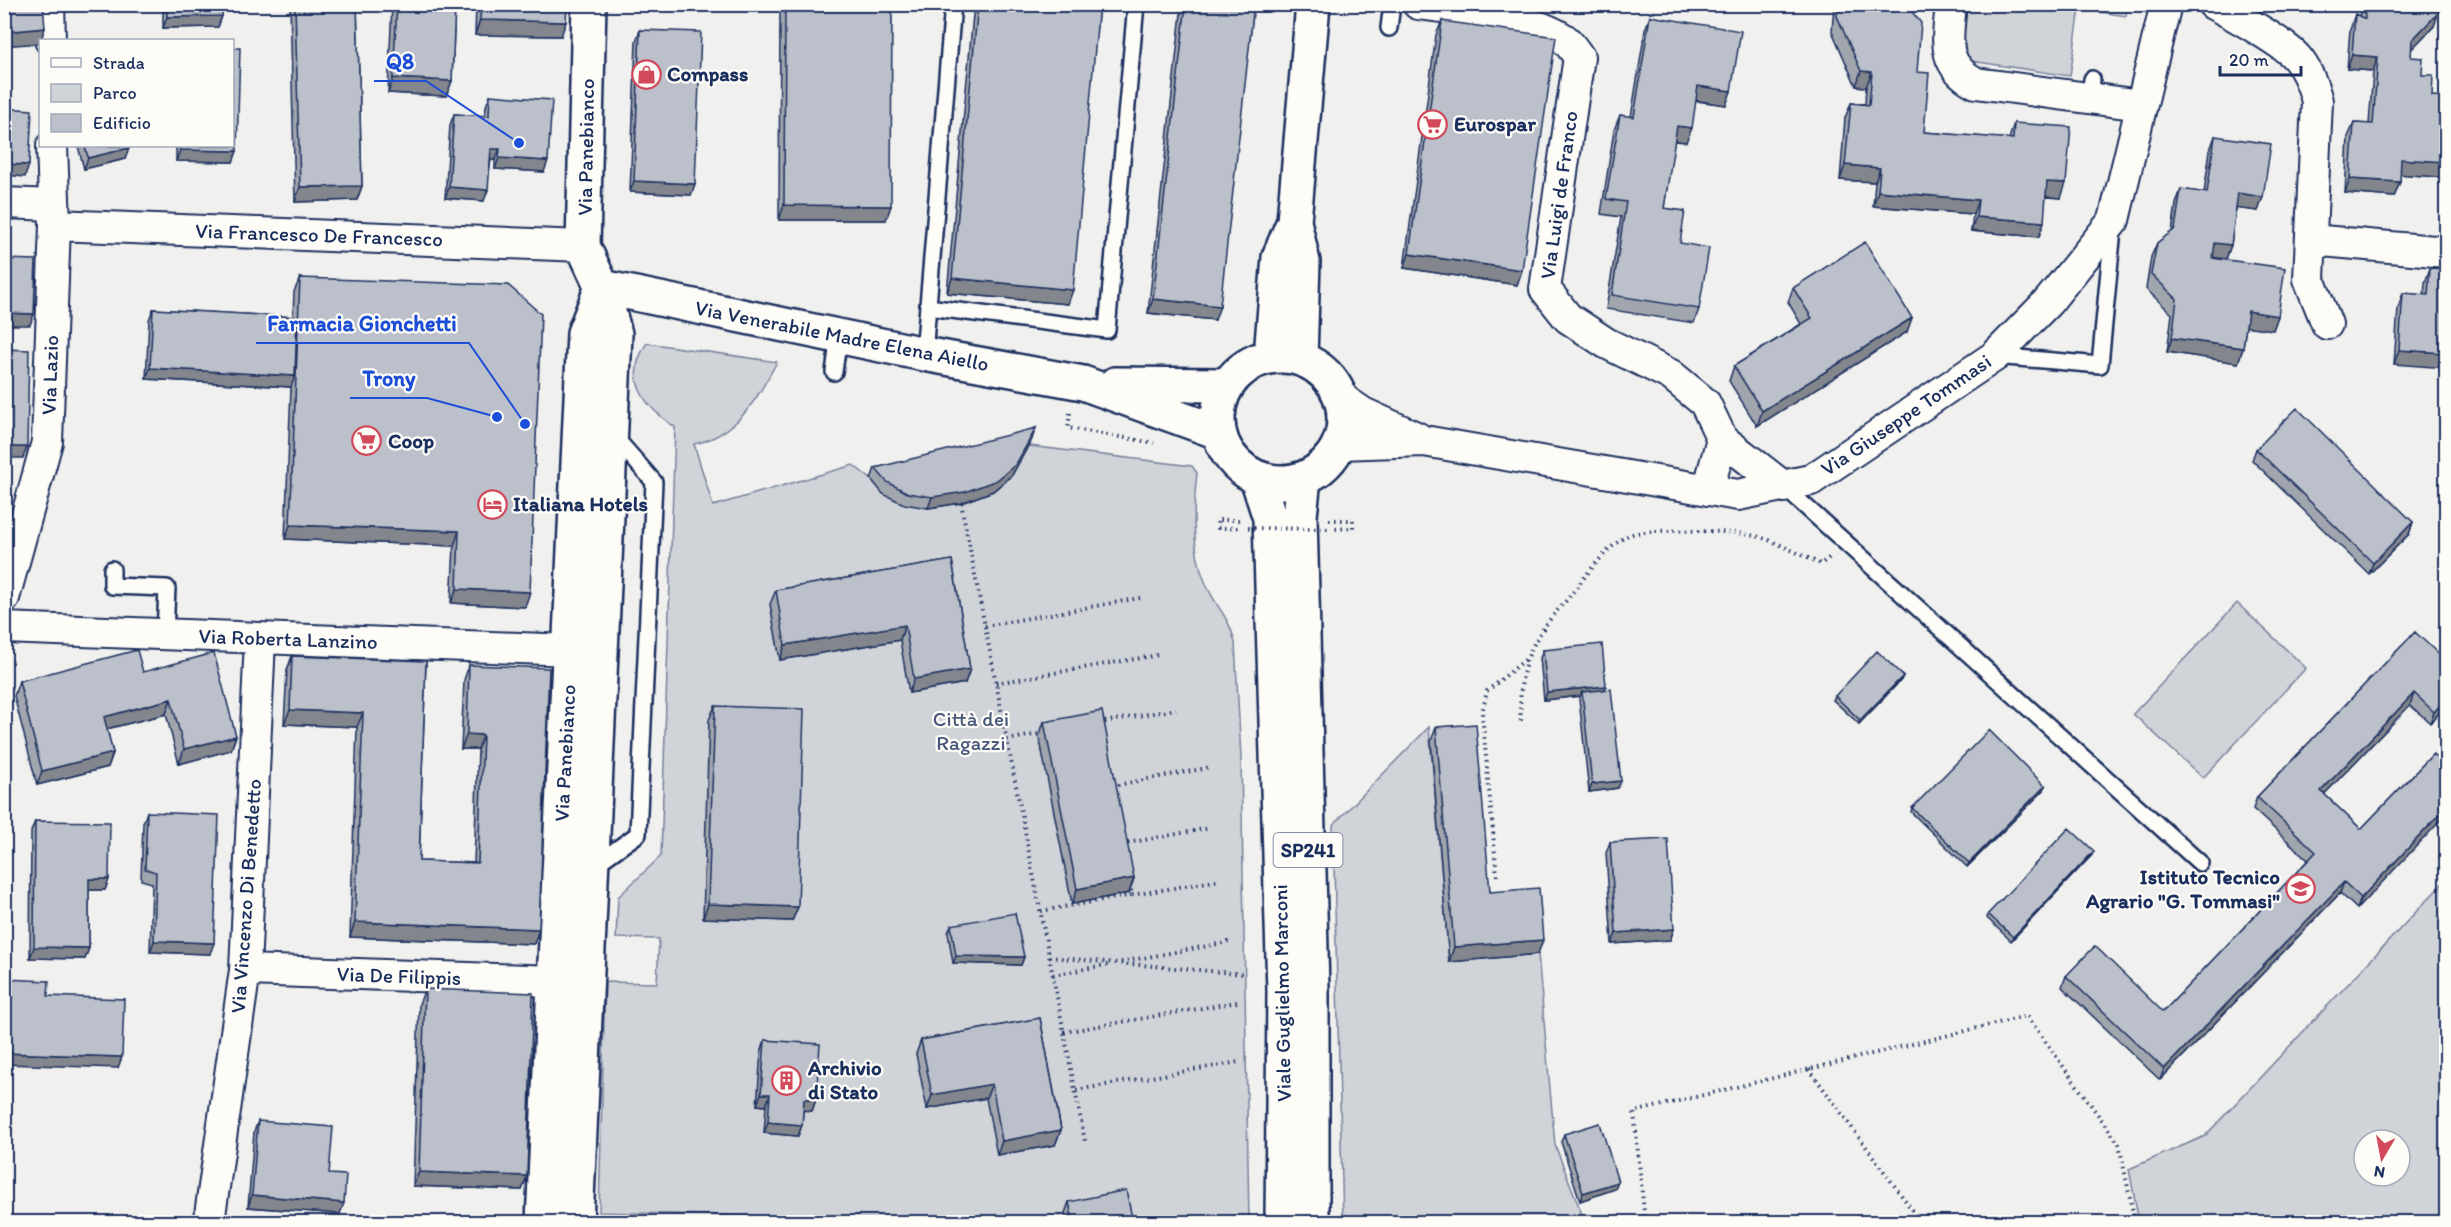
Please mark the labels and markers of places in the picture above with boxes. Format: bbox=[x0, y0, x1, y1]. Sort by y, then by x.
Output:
callout: Q8 bbox=[374, 41, 426, 81]
shop icon: Compass bbox=[630, 58, 662, 90]
place label: Compass bbox=[667, 61, 748, 87]
supermarket icon: Eurospar bbox=[1417, 108, 1449, 140]
place label: Eurospar bbox=[1454, 111, 1536, 137]
callout: Farmacia Gionchetti bbox=[256, 303, 469, 343]
callout: Trony bbox=[350, 358, 427, 398]
supermarket icon: Coop bbox=[351, 425, 383, 457]
place label: Coop bbox=[388, 428, 434, 454]
hotel icon: Italiana Hotels bbox=[476, 488, 508, 520]
place label: Italiana Hotels bbox=[513, 491, 648, 516]
place label: Istituto Tecnico Agrario "G. Tommasi" bbox=[2085, 864, 2280, 914]
school or university icon: Istituto Tecnico Agrario "G. Tommasi" bbox=[2285, 873, 2317, 905]
place label: Archivio di Stato bbox=[807, 1055, 882, 1104]
building icon: Archivio di Stato bbox=[771, 1064, 803, 1096]

